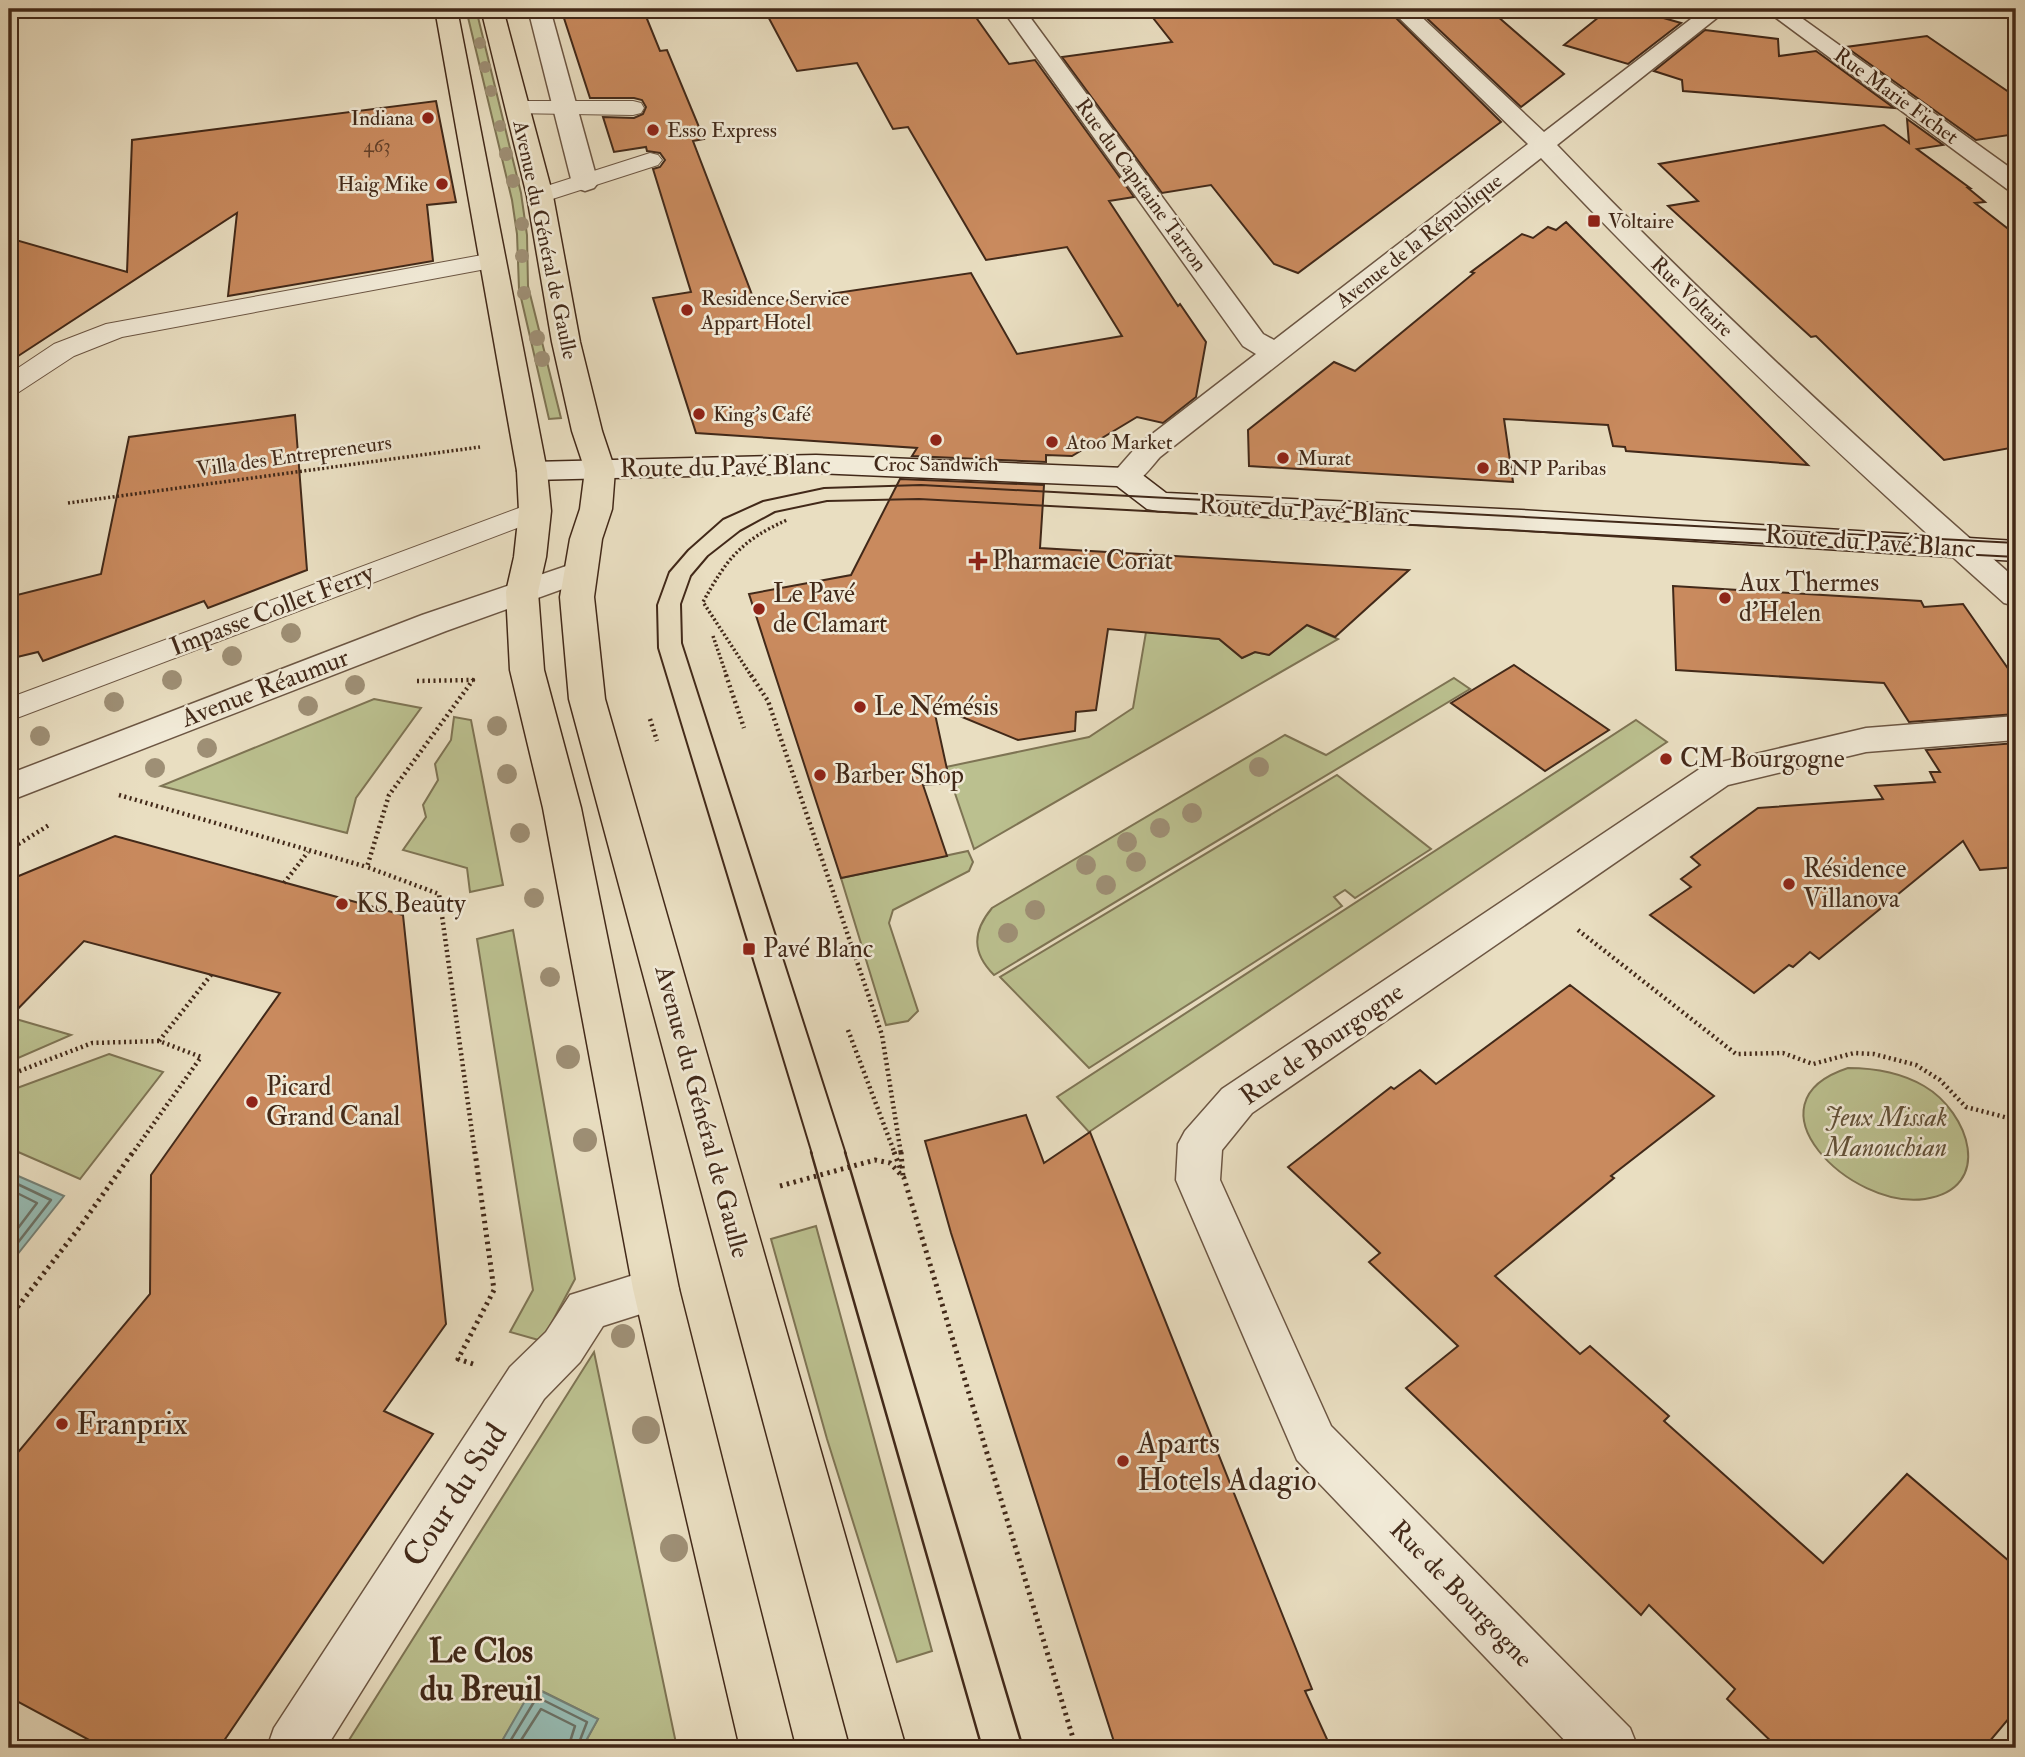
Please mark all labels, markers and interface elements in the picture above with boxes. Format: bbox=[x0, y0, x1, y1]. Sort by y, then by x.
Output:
street label: Rue Marie Fichet bbox=[1828, 42, 1964, 150]
street label: Rue du Capitaine Tarron bbox=[1069, 93, 1213, 277]
place label: Indiana bbox=[351, 105, 414, 132]
marker: Indiana bbox=[420, 110, 436, 126]
street label: Avenue du Général de Gaulle bbox=[506, 117, 584, 362]
place label: Esso Express bbox=[667, 117, 777, 144]
marker: Esso Express bbox=[645, 122, 661, 138]
house number: 463 bbox=[363, 134, 391, 158]
street label: Avenue de la République bbox=[1330, 167, 1508, 315]
place label: Haig Mike bbox=[337, 171, 428, 198]
marker: Haig Mike bbox=[434, 176, 450, 192]
place label: Voltaire bbox=[1608, 208, 1674, 235]
marker: Voltaire bbox=[1586, 213, 1602, 229]
street label: Rue Voltaire bbox=[1645, 251, 1739, 343]
place label: Residence Service Appart Hotel bbox=[700, 285, 849, 336]
marker: Residence Service Appart Hotel bbox=[679, 302, 695, 318]
place label: King's Café bbox=[713, 401, 811, 428]
marker: King's Café bbox=[691, 406, 707, 422]
street label: Villa des Entrepreneurs bbox=[195, 429, 393, 483]
place label: Atoo Market bbox=[1065, 429, 1173, 456]
marker: Croc Sandwich bbox=[928, 432, 944, 448]
marker: Atoo Market bbox=[1044, 434, 1060, 450]
place label: Murat bbox=[1297, 445, 1351, 472]
street label: Route du Pavé Blanc bbox=[619, 449, 831, 485]
marker: Murat bbox=[1275, 450, 1291, 466]
place label: Croc Sandwich bbox=[873, 451, 999, 478]
place label: BNP Paribas bbox=[1497, 455, 1606, 482]
marker: BNP Paribas bbox=[1475, 460, 1491, 476]
street label: Route du Pavé Blanc bbox=[1198, 489, 1410, 531]
street label: Route du Pavé Blanc bbox=[1764, 519, 1976, 565]
place label: Pharmacie Coriat bbox=[992, 545, 1173, 577]
marker: Pharmacie Coriat bbox=[970, 553, 986, 569]
street label: Impasse Collet Ferry bbox=[166, 556, 379, 664]
place label: Aux Thermes d'Helen bbox=[1738, 567, 1879, 629]
place label: Le Pavé de Clamart bbox=[773, 578, 888, 640]
marker: Aux Thermes d'Helen bbox=[1717, 590, 1733, 606]
marker: Le Pavé de Clamart bbox=[751, 601, 767, 617]
street label: Avenue Réaumur bbox=[176, 641, 354, 735]
place label: Le Némésis bbox=[874, 691, 999, 723]
marker: Le Némésis bbox=[852, 699, 868, 715]
place label: CM Bourgogne bbox=[1680, 743, 1845, 775]
marker: CM Bourgogne bbox=[1658, 751, 1674, 767]
place label: Barber Shop bbox=[834, 759, 964, 792]
marker: Barber Shop bbox=[812, 767, 828, 783]
place label: Résidence Villanova bbox=[1803, 853, 1906, 915]
marker: Résidence Villanova bbox=[1781, 876, 1797, 892]
place label: KS Beauty bbox=[356, 888, 466, 920]
marker: KS Beauty bbox=[334, 896, 350, 912]
place label: Pavé Blanc bbox=[763, 933, 873, 965]
marker: Pavé Blanc bbox=[741, 941, 757, 957]
street label: Avenue du Général de Gaulle bbox=[647, 961, 756, 1262]
street label: Rue de Bourgogne bbox=[1234, 976, 1410, 1112]
place label: Picard Grand Canal bbox=[266, 1071, 401, 1133]
marker: Picard Grand Canal bbox=[244, 1094, 260, 1110]
park label: Jeux Missak Manouchian bbox=[1823, 1102, 1947, 1164]
place label: Franprix bbox=[76, 1404, 187, 1444]
marker: Franprix bbox=[54, 1416, 70, 1432]
street label: Cour du Sud bbox=[394, 1416, 516, 1574]
place label: Aparts Hotels Adagio bbox=[1136, 1423, 1317, 1500]
marker: Aparts Hotels Adagio bbox=[1115, 1453, 1131, 1469]
street label: Rue de Bourgogne bbox=[1383, 1514, 1539, 1674]
district label: Le Clos du Breuil bbox=[420, 1631, 543, 1710]

